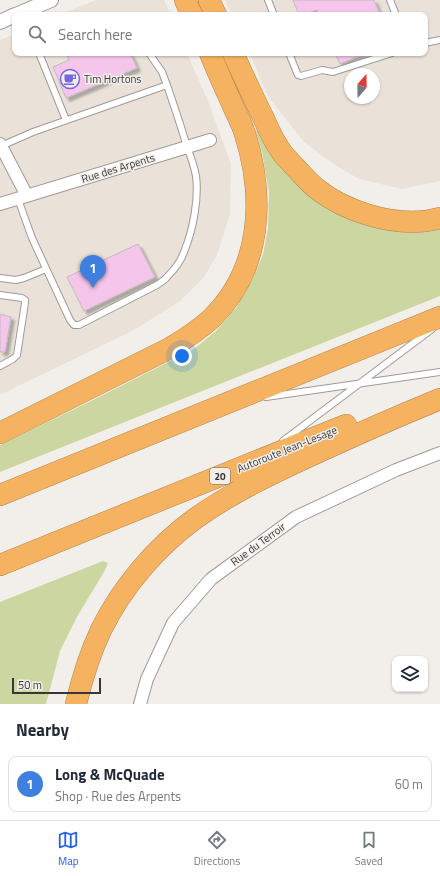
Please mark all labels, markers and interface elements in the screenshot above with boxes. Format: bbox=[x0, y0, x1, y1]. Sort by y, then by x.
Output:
search box bbox=[12, 12, 428, 56]
icon: search bbox=[26, 23, 48, 45]
text: Search here bbox=[58, 23, 132, 46]
cafe icon: Tim Hortons bbox=[59, 68, 81, 90]
north arrow bbox=[344, 68, 380, 104]
place label: Tim Hortons bbox=[84, 71, 142, 87]
street label: Rue des Arpents bbox=[79, 149, 157, 187]
pin: 1 bbox=[80, 255, 106, 288]
your location bbox=[172, 346, 192, 366]
street label: Autoroute Jean-Lesage bbox=[235, 421, 340, 476]
road number: 20 bbox=[210, 468, 230, 484]
street label: Rue du Terroir bbox=[227, 518, 289, 569]
map controls bbox=[392, 656, 428, 692]
button: layers bbox=[392, 656, 428, 692]
scale bar bbox=[12, 676, 101, 695]
text: 50 m bbox=[18, 677, 42, 693]
text: Nearby bbox=[16, 717, 69, 743]
text: Long & McQuade bbox=[55, 763, 165, 786]
text: 1 bbox=[26, 774, 34, 794]
text: 60 m bbox=[395, 774, 423, 794]
text: Shop · Rue des Arpents bbox=[55, 786, 181, 806]
tab: Map bbox=[57, 829, 79, 869]
tab: Directions bbox=[194, 829, 240, 869]
tab: Saved bbox=[355, 829, 383, 869]

